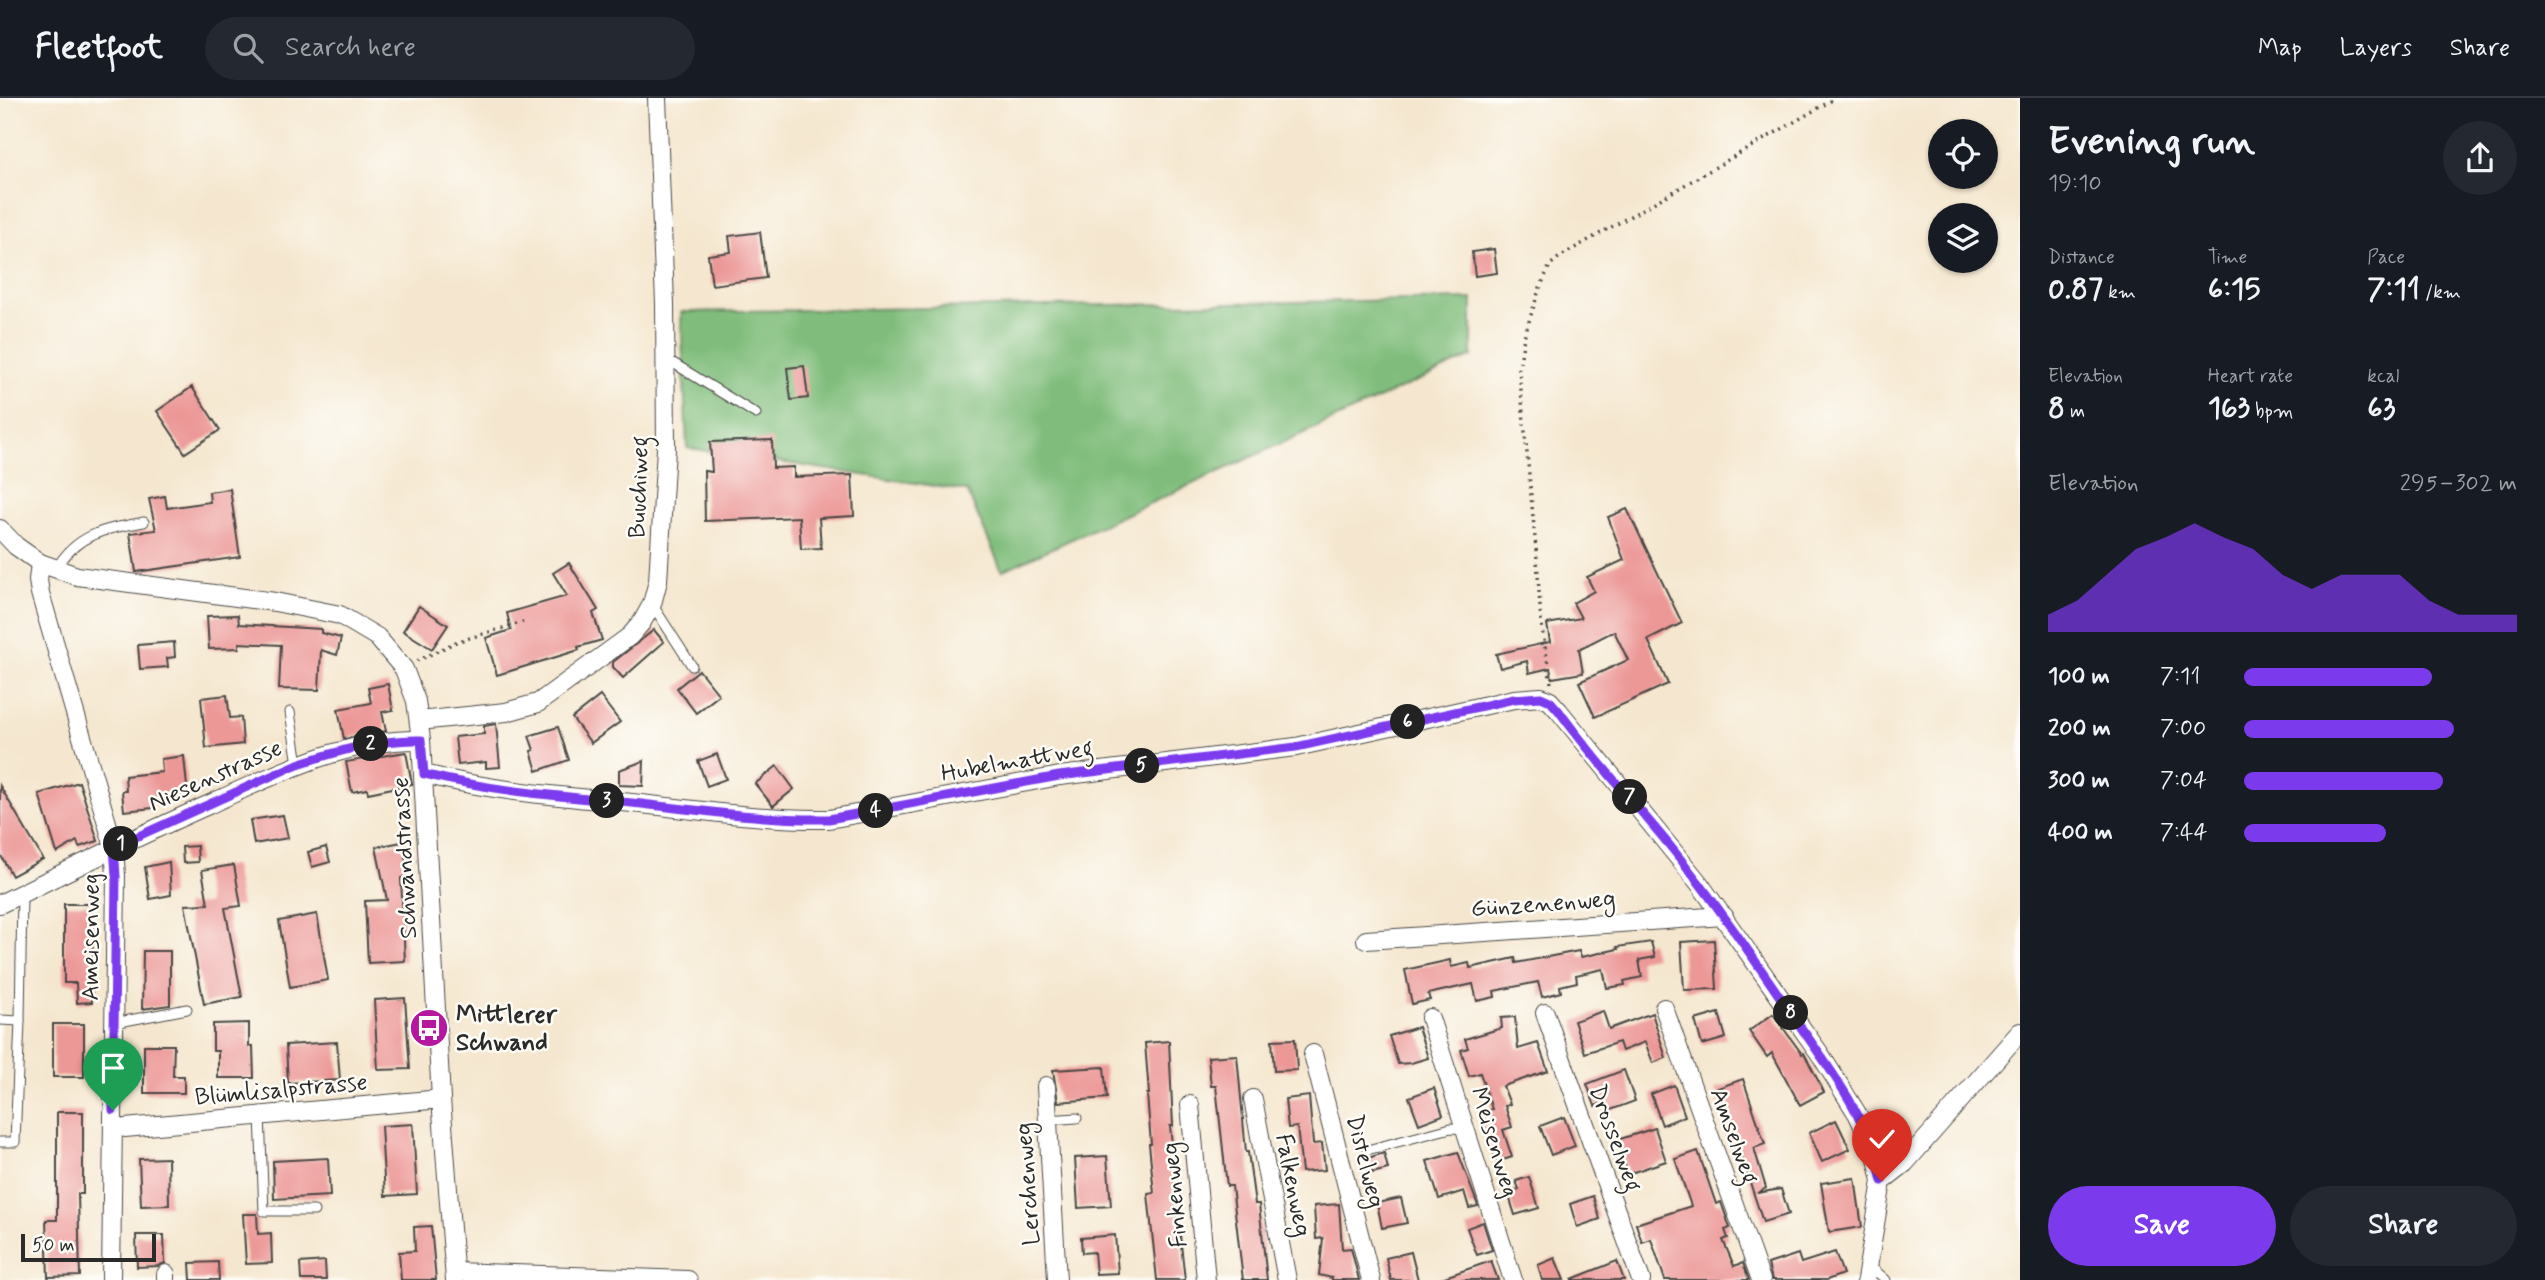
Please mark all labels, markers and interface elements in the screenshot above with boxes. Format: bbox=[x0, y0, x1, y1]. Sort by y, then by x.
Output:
search box bbox=[205, 17, 695, 80]
text: Fleetfoot bbox=[35, 26, 163, 70]
icon: search bbox=[229, 29, 267, 67]
text: Search here bbox=[285, 31, 416, 65]
text: Map bbox=[2258, 33, 2302, 64]
text: Layers bbox=[2340, 33, 2412, 64]
text: Share bbox=[2450, 33, 2510, 64]
text: Evening run bbox=[2048, 118, 2255, 167]
map controls bbox=[1928, 119, 1998, 273]
button: locate bbox=[1928, 119, 1998, 189]
button: share bbox=[2443, 121, 2517, 195]
text: 19:10 bbox=[2048, 169, 2102, 199]
button: layers bbox=[1928, 203, 1998, 273]
text: Distance bbox=[2048, 245, 2115, 270]
text: Time bbox=[2208, 245, 2247, 270]
text: Pace bbox=[2367, 245, 2405, 270]
text: 0.87 bbox=[2048, 270, 2103, 309]
text: 6:15 bbox=[2208, 270, 2260, 309]
text: 7:11 bbox=[2367, 270, 2420, 309]
text: km bbox=[2103, 280, 2136, 305]
text: /km bbox=[2420, 280, 2461, 305]
text: Elevation bbox=[2048, 364, 2123, 389]
text: Heart rate bbox=[2208, 364, 2293, 389]
text: kcal bbox=[2367, 364, 2399, 389]
text: 8 bbox=[2048, 389, 2065, 428]
text: 163 bbox=[2208, 389, 2250, 428]
text: 63 bbox=[2367, 389, 2395, 428]
text: m bbox=[2065, 399, 2085, 424]
text: bpm bbox=[2250, 399, 2293, 424]
street label: Buuchiweg bbox=[622, 435, 660, 539]
text: Elevation bbox=[2048, 469, 2139, 499]
text: 295–302 m bbox=[2400, 469, 2517, 499]
text: 100 m bbox=[2048, 662, 2110, 692]
text: 7:11 bbox=[2160, 662, 2200, 692]
pin: 6 bbox=[1390, 704, 1426, 740]
text: 6 bbox=[1403, 709, 1412, 734]
text: 200 m bbox=[2048, 714, 2111, 744]
text: 7:00 bbox=[2160, 714, 2206, 744]
pin: 2 bbox=[354, 726, 388, 762]
text: 2 bbox=[366, 731, 375, 756]
street label: Niesenstrasse bbox=[144, 733, 287, 820]
street label: Hubelmattweg bbox=[939, 733, 1096, 793]
pin: 5 bbox=[1124, 748, 1160, 784]
text: 5 bbox=[1136, 753, 1147, 778]
text: 300 m bbox=[2048, 766, 2110, 796]
text: 7:04 bbox=[2160, 766, 2207, 796]
street label: Schwandstrasse bbox=[386, 776, 425, 940]
pin: 7 bbox=[1612, 780, 1648, 814]
pin: 3 bbox=[590, 784, 624, 818]
text: 7 bbox=[1624, 784, 1635, 809]
text: 3 bbox=[602, 788, 611, 813]
pin: 4 bbox=[858, 794, 894, 828]
text: 4 bbox=[870, 798, 881, 823]
text: 400 m bbox=[2048, 818, 2113, 848]
text: 7:44 bbox=[2160, 818, 2207, 848]
pin: 1 bbox=[104, 826, 138, 862]
text: 1 bbox=[116, 831, 125, 856]
street label: Ameisenweg bbox=[76, 873, 107, 1001]
street label: Günzenenweg bbox=[1470, 884, 1617, 927]
pin: 8 bbox=[1774, 996, 1809, 1030]
place label: Mittlerer Schwand bbox=[456, 1000, 558, 1059]
text: 8 bbox=[1785, 1000, 1796, 1025]
bus stop icon: Mittlerer Schwand bbox=[408, 1007, 450, 1049]
pin bbox=[83, 1038, 143, 1110]
icon: arrive bbox=[94, 1049, 132, 1087]
street label: Blümlisalpstrasse bbox=[193, 1068, 369, 1113]
street label: Drosselweg bbox=[1578, 1080, 1648, 1198]
street label: Meisenweg bbox=[1462, 1084, 1525, 1201]
street label: Amselweg bbox=[1699, 1084, 1765, 1190]
pin bbox=[1852, 1109, 1912, 1181]
street label: Distelweg bbox=[1336, 1111, 1391, 1212]
icon: check bbox=[1863, 1120, 1901, 1158]
street label: Lerchenweg bbox=[1009, 1121, 1050, 1246]
street label: Falkenweg bbox=[1265, 1131, 1318, 1240]
street label: Finkenweg bbox=[1155, 1141, 1198, 1249]
button: Save bbox=[2048, 1186, 2276, 1266]
button: Share bbox=[2290, 1186, 2517, 1266]
scale bar bbox=[21, 1231, 156, 1263]
text: 50 m bbox=[32, 1233, 75, 1258]

